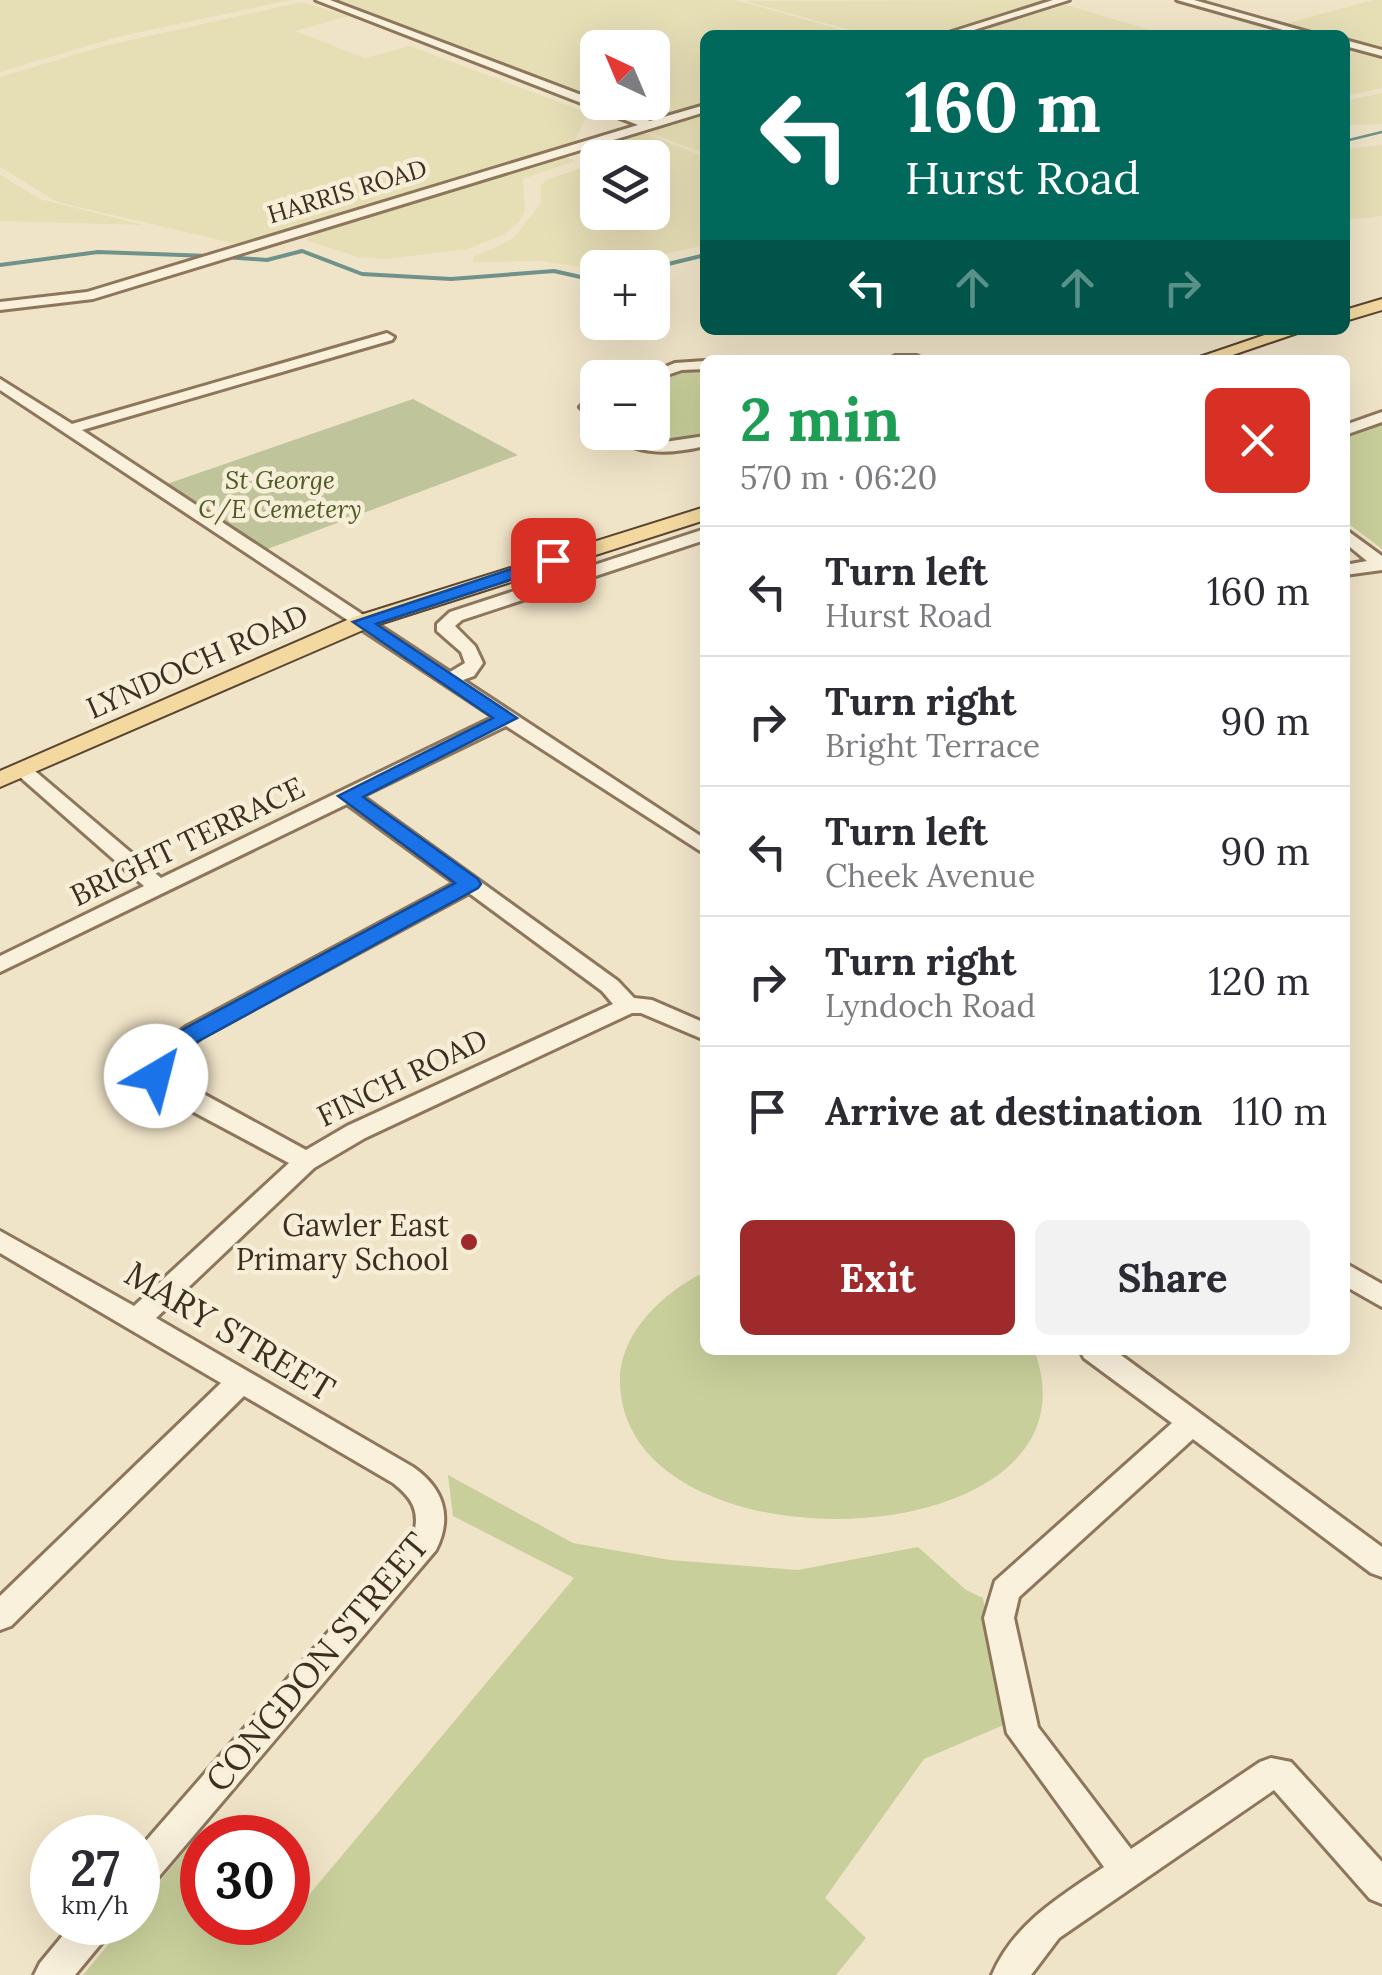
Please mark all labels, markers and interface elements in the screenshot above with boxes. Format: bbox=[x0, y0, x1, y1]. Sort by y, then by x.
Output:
north arrow bbox=[580, 30, 670, 120]
map controls bbox=[580, 30, 670, 450]
text: 160 m bbox=[905, 62, 1101, 151]
icon: left bbox=[740, 70, 870, 200]
button: layers bbox=[580, 140, 670, 230]
text: Hurst Road bbox=[905, 149, 1140, 206]
street label: HARRIS ROAD bbox=[263, 152, 431, 230]
button: + bbox=[580, 250, 670, 340]
icon: left bbox=[840, 260, 895, 315]
icon: ahead bbox=[945, 260, 1000, 315]
icon: ahead bbox=[1050, 260, 1105, 315]
icon: right bbox=[1155, 260, 1210, 315]
button: − bbox=[580, 360, 670, 450]
text: 2 min bbox=[740, 381, 901, 457]
button: close bbox=[1205, 388, 1310, 493]
text: 570 m · 06:20 bbox=[740, 457, 937, 498]
park label: St George C/E Cemetery bbox=[198, 464, 362, 525]
pin bbox=[511, 518, 596, 603]
icon: arrive bbox=[526, 533, 581, 588]
text: Turn left bbox=[825, 547, 988, 595]
icon: left bbox=[740, 564, 795, 619]
text: 160 m bbox=[1207, 567, 1310, 615]
street label: LYNDOCH ROAD bbox=[80, 595, 314, 727]
text: Hurst Road bbox=[825, 595, 992, 636]
text: Turn right bbox=[825, 677, 1016, 725]
icon: right bbox=[740, 694, 795, 749]
text: 90 m bbox=[1220, 697, 1310, 745]
text: Bright Terrace bbox=[825, 725, 1040, 766]
street label: BRIGHT TERRACE bbox=[64, 768, 310, 914]
text: Turn left bbox=[825, 807, 988, 855]
icon: left bbox=[740, 824, 795, 879]
text: 90 m bbox=[1220, 827, 1310, 875]
text: Cheek Avenue bbox=[825, 855, 1035, 896]
text: Turn right bbox=[825, 937, 1016, 985]
icon: right bbox=[740, 954, 795, 1009]
text: 120 m bbox=[1208, 957, 1310, 1005]
text: Lyndoch Road bbox=[825, 985, 1036, 1026]
street label: FINCH ROAD bbox=[311, 1019, 493, 1135]
position arrow bbox=[104, 1024, 208, 1128]
icon: arrive bbox=[740, 1084, 795, 1139]
text: Arrive at destination bbox=[825, 1087, 1202, 1135]
text: 110 m bbox=[1232, 1087, 1327, 1135]
place label: Gawler East Primary School bbox=[236, 1206, 449, 1279]
button: Exit bbox=[740, 1220, 1015, 1335]
button: Share bbox=[1035, 1220, 1310, 1335]
marker: Gawler East Primary School bbox=[458, 1231, 480, 1253]
street label: MARY STREET bbox=[117, 1251, 343, 1411]
street label: CONGDON STREET bbox=[195, 1523, 439, 1801]
speed limit sign: 30 bbox=[180, 1815, 310, 1945]
text: 27 bbox=[70, 1836, 120, 1900]
text: km/h bbox=[61, 1889, 129, 1921]

